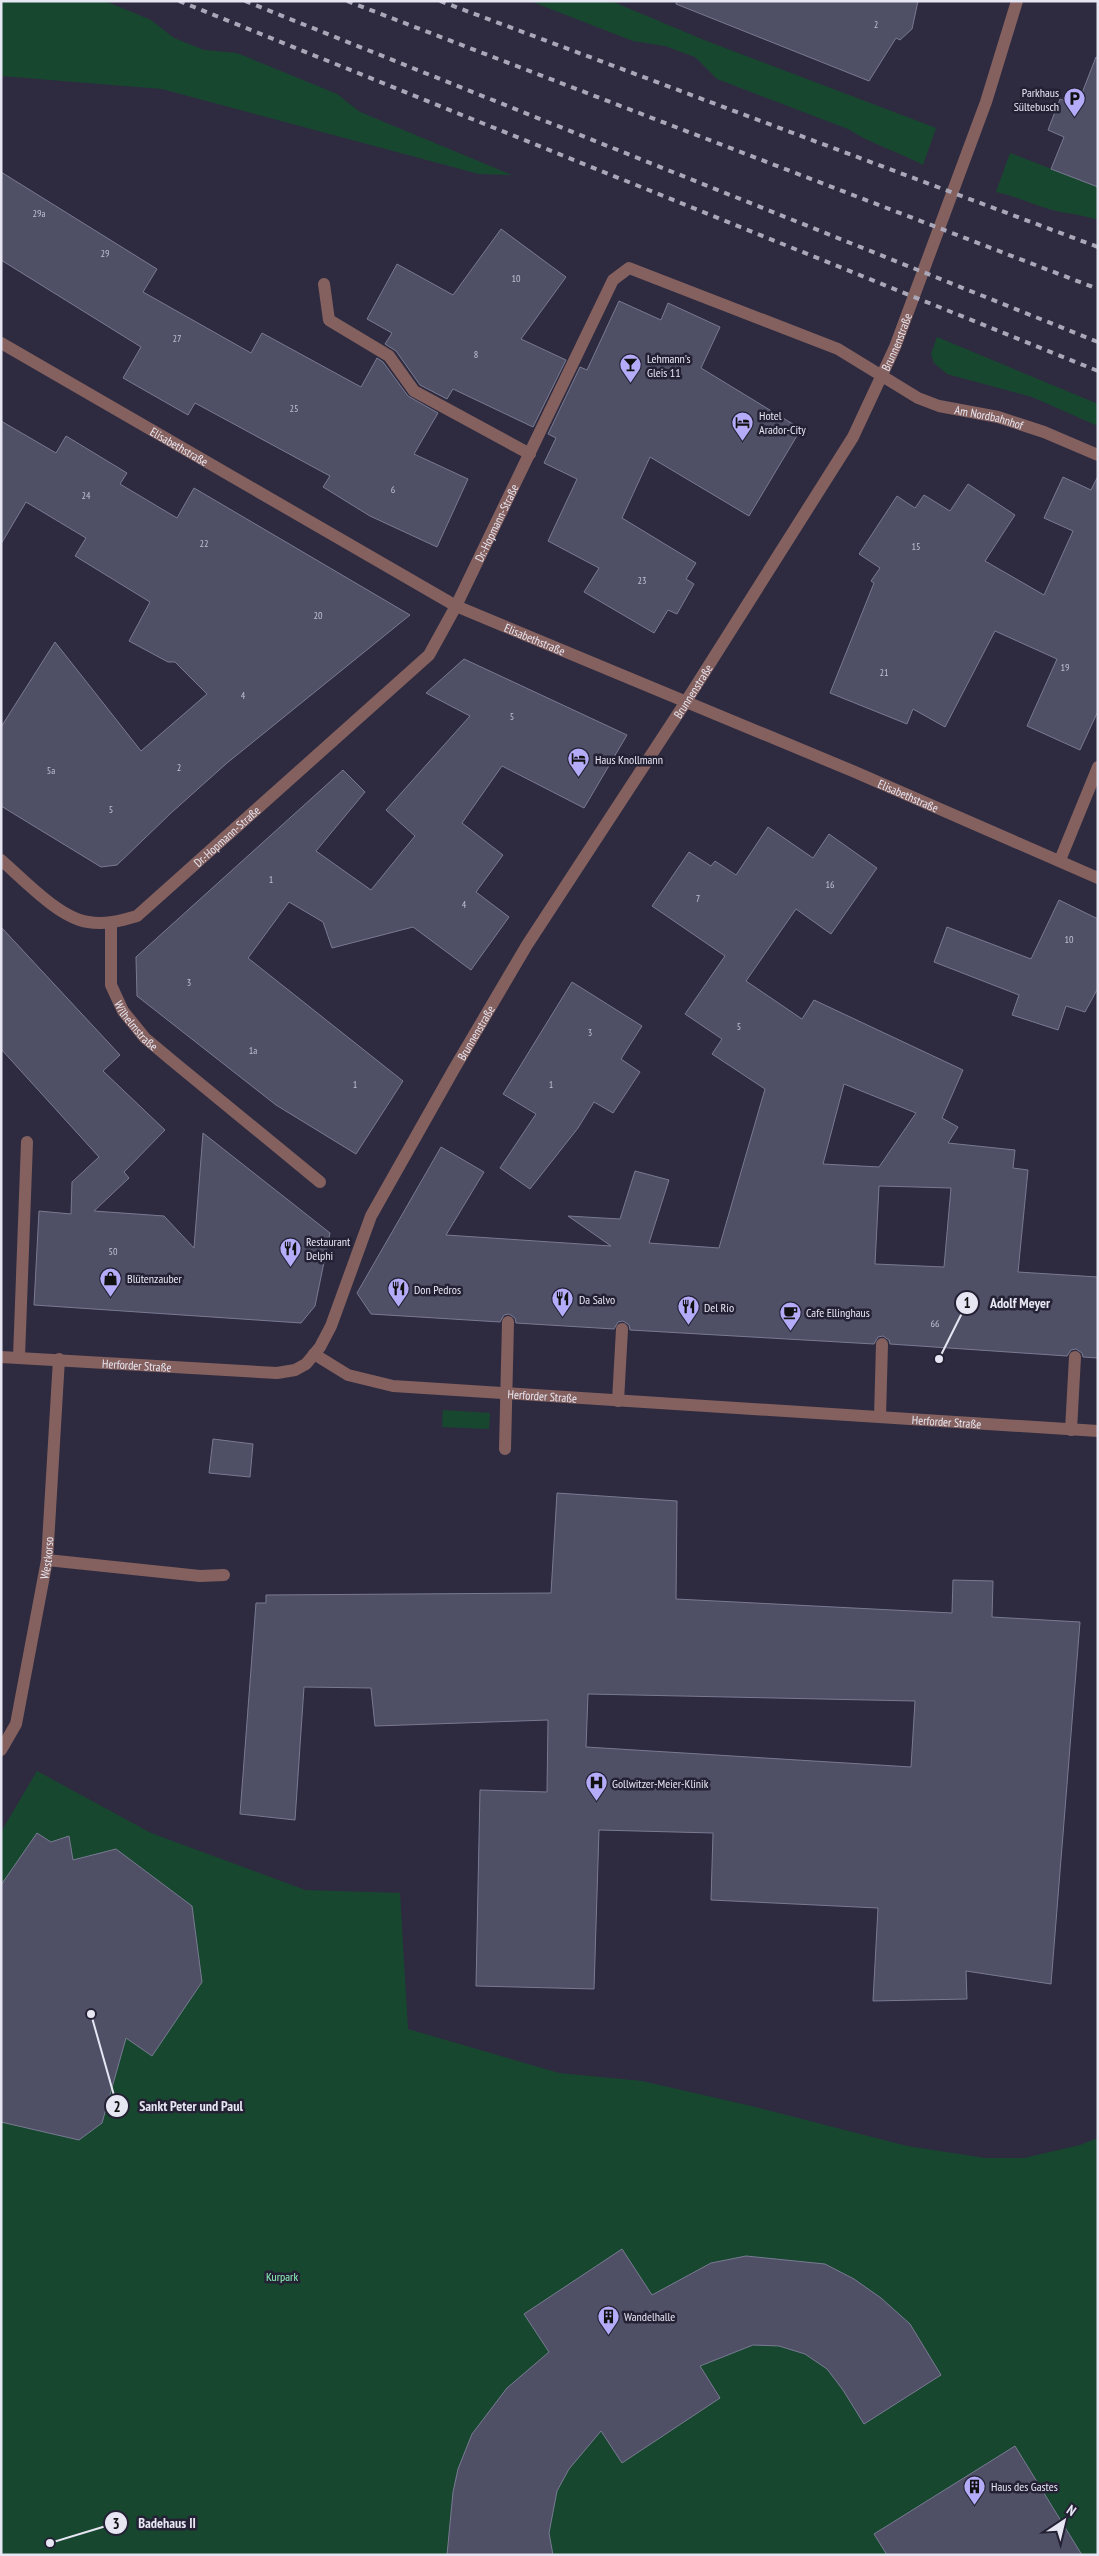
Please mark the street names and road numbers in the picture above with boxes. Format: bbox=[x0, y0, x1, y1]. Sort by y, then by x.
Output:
street label: Brunnenstraße bbox=[877, 311, 915, 373]
street label: Am Nordbahnhof bbox=[953, 402, 1026, 433]
street label: Elisabethstraße bbox=[148, 423, 211, 469]
street label: Dr.-Hopmann-Straße bbox=[471, 481, 521, 564]
street label: Elisabethstraße bbox=[502, 620, 568, 658]
street label: Brunnenstraße bbox=[670, 661, 715, 721]
street label: Elisabethstraße bbox=[876, 776, 941, 815]
street label: Dr.-Hopmann-Straße bbox=[190, 802, 263, 870]
street label: Wilhelmstraße bbox=[112, 998, 161, 1053]
street label: Brunnenstraße bbox=[453, 1002, 497, 1063]
street label: Herforder Straße bbox=[102, 1355, 172, 1374]
street label: Herforder Straße bbox=[507, 1386, 578, 1405]
street label: Herforder Straße bbox=[911, 1412, 982, 1431]
street label: Westkorso bbox=[36, 1536, 56, 1580]

